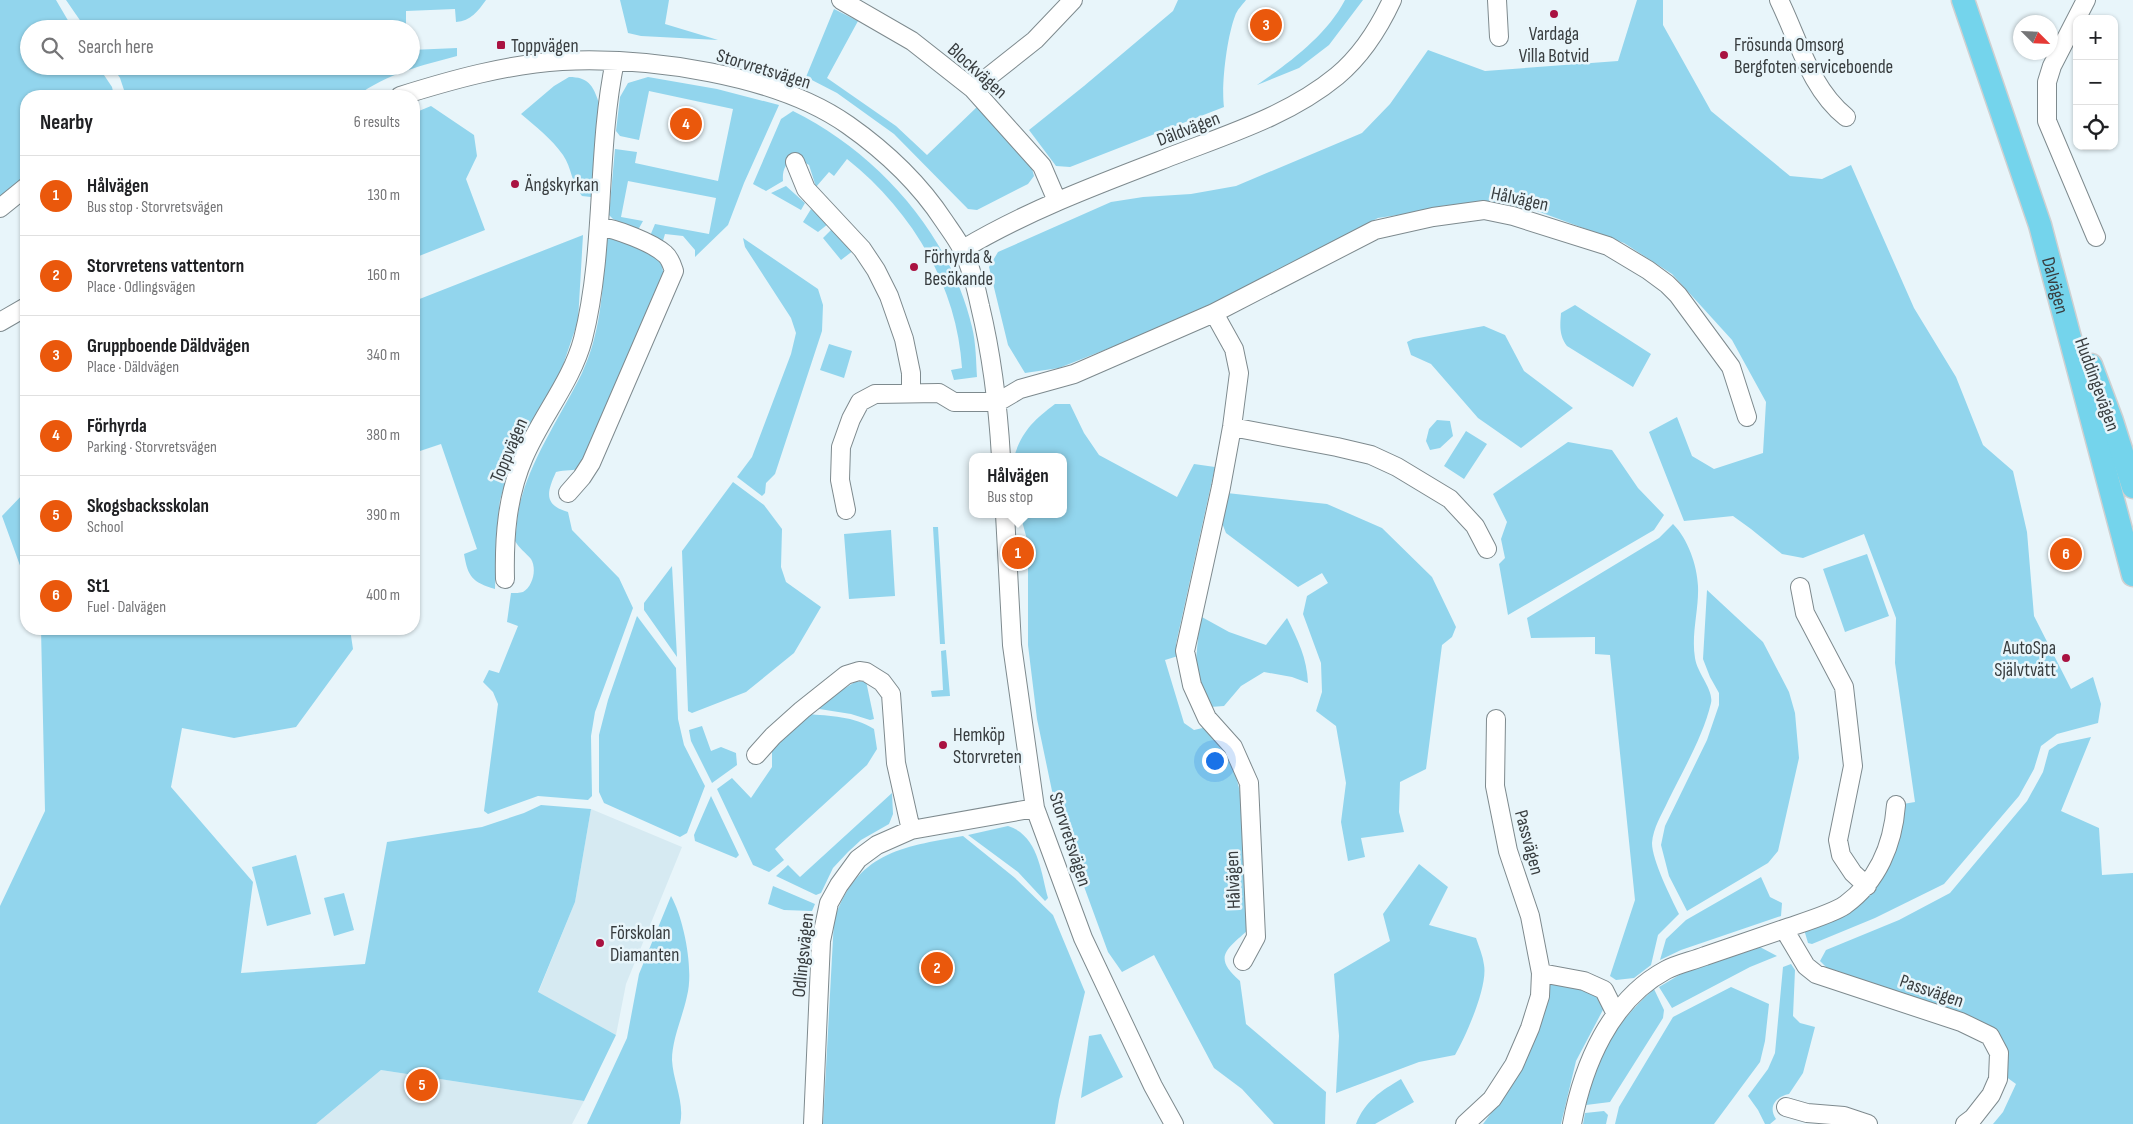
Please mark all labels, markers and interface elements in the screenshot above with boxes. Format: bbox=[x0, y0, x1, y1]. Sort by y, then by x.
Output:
pin: 3 bbox=[1250, 6, 1282, 44]
marker: Vardaga Villa Botvid bbox=[1548, 8, 1560, 20]
north arrow bbox=[2013, 15, 2058, 60]
map controls bbox=[2073, 15, 2118, 150]
button: + bbox=[2073, 15, 2118, 60]
search box bbox=[20, 20, 420, 75]
place label: Vardaga Villa Botvid bbox=[1519, 23, 1589, 68]
icon: search bbox=[38, 34, 66, 62]
place label: Frösunda Omsorg Bergfoten serviceboende bbox=[1734, 34, 1893, 79]
place label: Toppvägen bbox=[511, 35, 579, 58]
text: Search here bbox=[78, 36, 154, 59]
street label: Blockvägen bbox=[942, 38, 1012, 104]
marker: Toppvägen bbox=[495, 39, 507, 51]
street label: Storvretsvägen bbox=[714, 44, 814, 95]
marker: Frösunda Omsorg Bergfoten serviceboende bbox=[1718, 49, 1730, 61]
button: − bbox=[2073, 60, 2118, 105]
pin: 4 bbox=[670, 105, 702, 143]
button: locate bbox=[2073, 105, 2118, 150]
street label: Däldvägen bbox=[1154, 107, 1223, 152]
text: Nearby bbox=[40, 110, 93, 135]
text: 6 results bbox=[354, 113, 400, 132]
place label: Ängskyrkan bbox=[524, 174, 599, 197]
text: Hålvägen bbox=[87, 175, 149, 198]
marker: Ängskyrkan bbox=[509, 178, 521, 190]
street label: Hålvägen bbox=[1489, 182, 1551, 217]
text: 1 bbox=[53, 186, 59, 205]
text: 130 m bbox=[368, 186, 400, 205]
text: Bus stop · Storvretsvägen bbox=[87, 198, 223, 217]
place label: Förhyrda & Besökande bbox=[924, 246, 993, 291]
text: Storvretens vattentorn bbox=[87, 255, 244, 278]
street label: Dalvägen bbox=[2036, 255, 2073, 316]
marker: Förhyrda & Besökande bbox=[908, 261, 920, 273]
text: 2 bbox=[52, 266, 60, 285]
text: 160 m bbox=[367, 266, 400, 285]
text: Place · Odlingsvägen bbox=[87, 278, 195, 297]
text: Gruppboende Däldvägen bbox=[87, 335, 250, 358]
street label: Huddingevägen bbox=[2069, 335, 2124, 434]
text: 3 bbox=[52, 346, 60, 365]
text: 340 m bbox=[367, 346, 400, 365]
text: Place · Däldvägen bbox=[87, 358, 179, 377]
text: Förhyrda bbox=[87, 415, 147, 438]
street label: Toppvägen bbox=[486, 415, 533, 486]
text: 4 bbox=[52, 426, 60, 445]
text: 380 m bbox=[366, 426, 400, 445]
text: Parking · Storvretsvägen bbox=[87, 438, 217, 457]
popup bbox=[969, 453, 1067, 518]
text: Hålvägen bbox=[987, 465, 1049, 488]
text: Bus stop bbox=[987, 488, 1033, 507]
text: Skogsbacksskolan bbox=[87, 495, 209, 518]
text: 5 bbox=[52, 506, 60, 525]
text: 390 m bbox=[366, 506, 400, 525]
text: School bbox=[87, 518, 123, 537]
pin: 1 bbox=[1002, 534, 1034, 572]
pin: 6 bbox=[2050, 535, 2082, 573]
text: St1 bbox=[87, 575, 110, 598]
text: 6 bbox=[52, 586, 60, 605]
text: 400 m bbox=[366, 586, 400, 605]
text: Fuel · Dalvägen bbox=[87, 598, 166, 617]
place label: AutoSpa Självtvätt bbox=[1994, 637, 2056, 682]
marker: AutoSpa Självtvätt bbox=[2060, 652, 2072, 664]
place label: Hemköp Storvreten bbox=[953, 724, 1022, 769]
marker: Hemköp Storvreten bbox=[937, 739, 949, 751]
your location bbox=[1202, 748, 1228, 774]
street label: Storvretsvägen bbox=[1044, 790, 1096, 889]
street label: Passvägen bbox=[1509, 807, 1548, 877]
street label: Hålvägen bbox=[1221, 850, 1246, 909]
street label: Odlingsvägen bbox=[788, 912, 819, 999]
place label: Förskolan Diamanten bbox=[610, 922, 679, 967]
marker: Förskolan Diamanten bbox=[594, 937, 606, 949]
pin: 2 bbox=[921, 949, 953, 987]
street label: Passvägen bbox=[1897, 970, 1967, 1013]
pin: 5 bbox=[406, 1066, 438, 1104]

